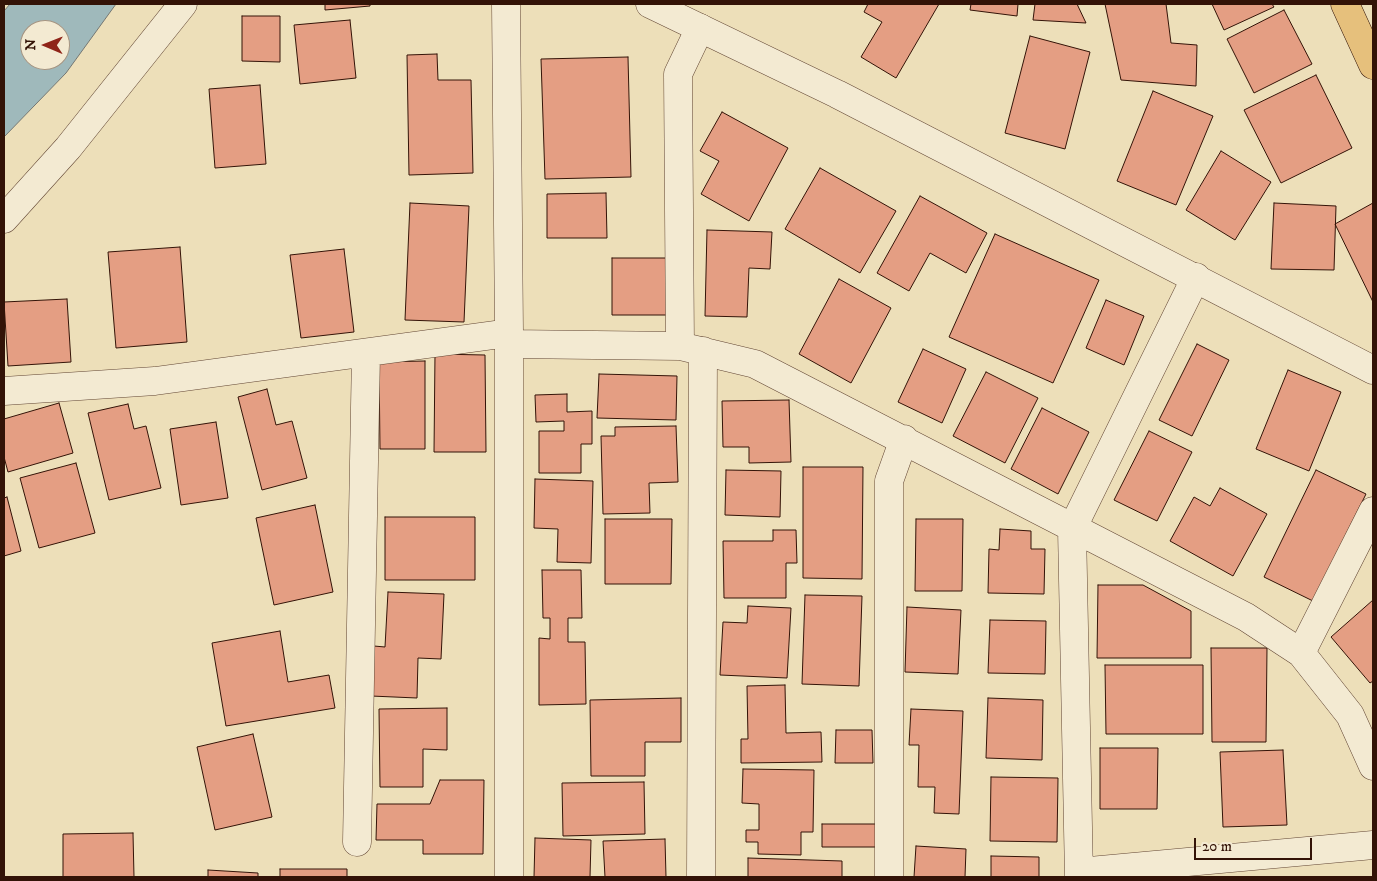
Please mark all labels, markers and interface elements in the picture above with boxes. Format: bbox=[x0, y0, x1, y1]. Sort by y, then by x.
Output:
north arrow bbox=[20, 20, 70, 70]
text: N bbox=[22, 39, 40, 51]
scale bar bbox=[1197, 828, 1314, 860]
text: 20 m bbox=[1202, 837, 1232, 856]

